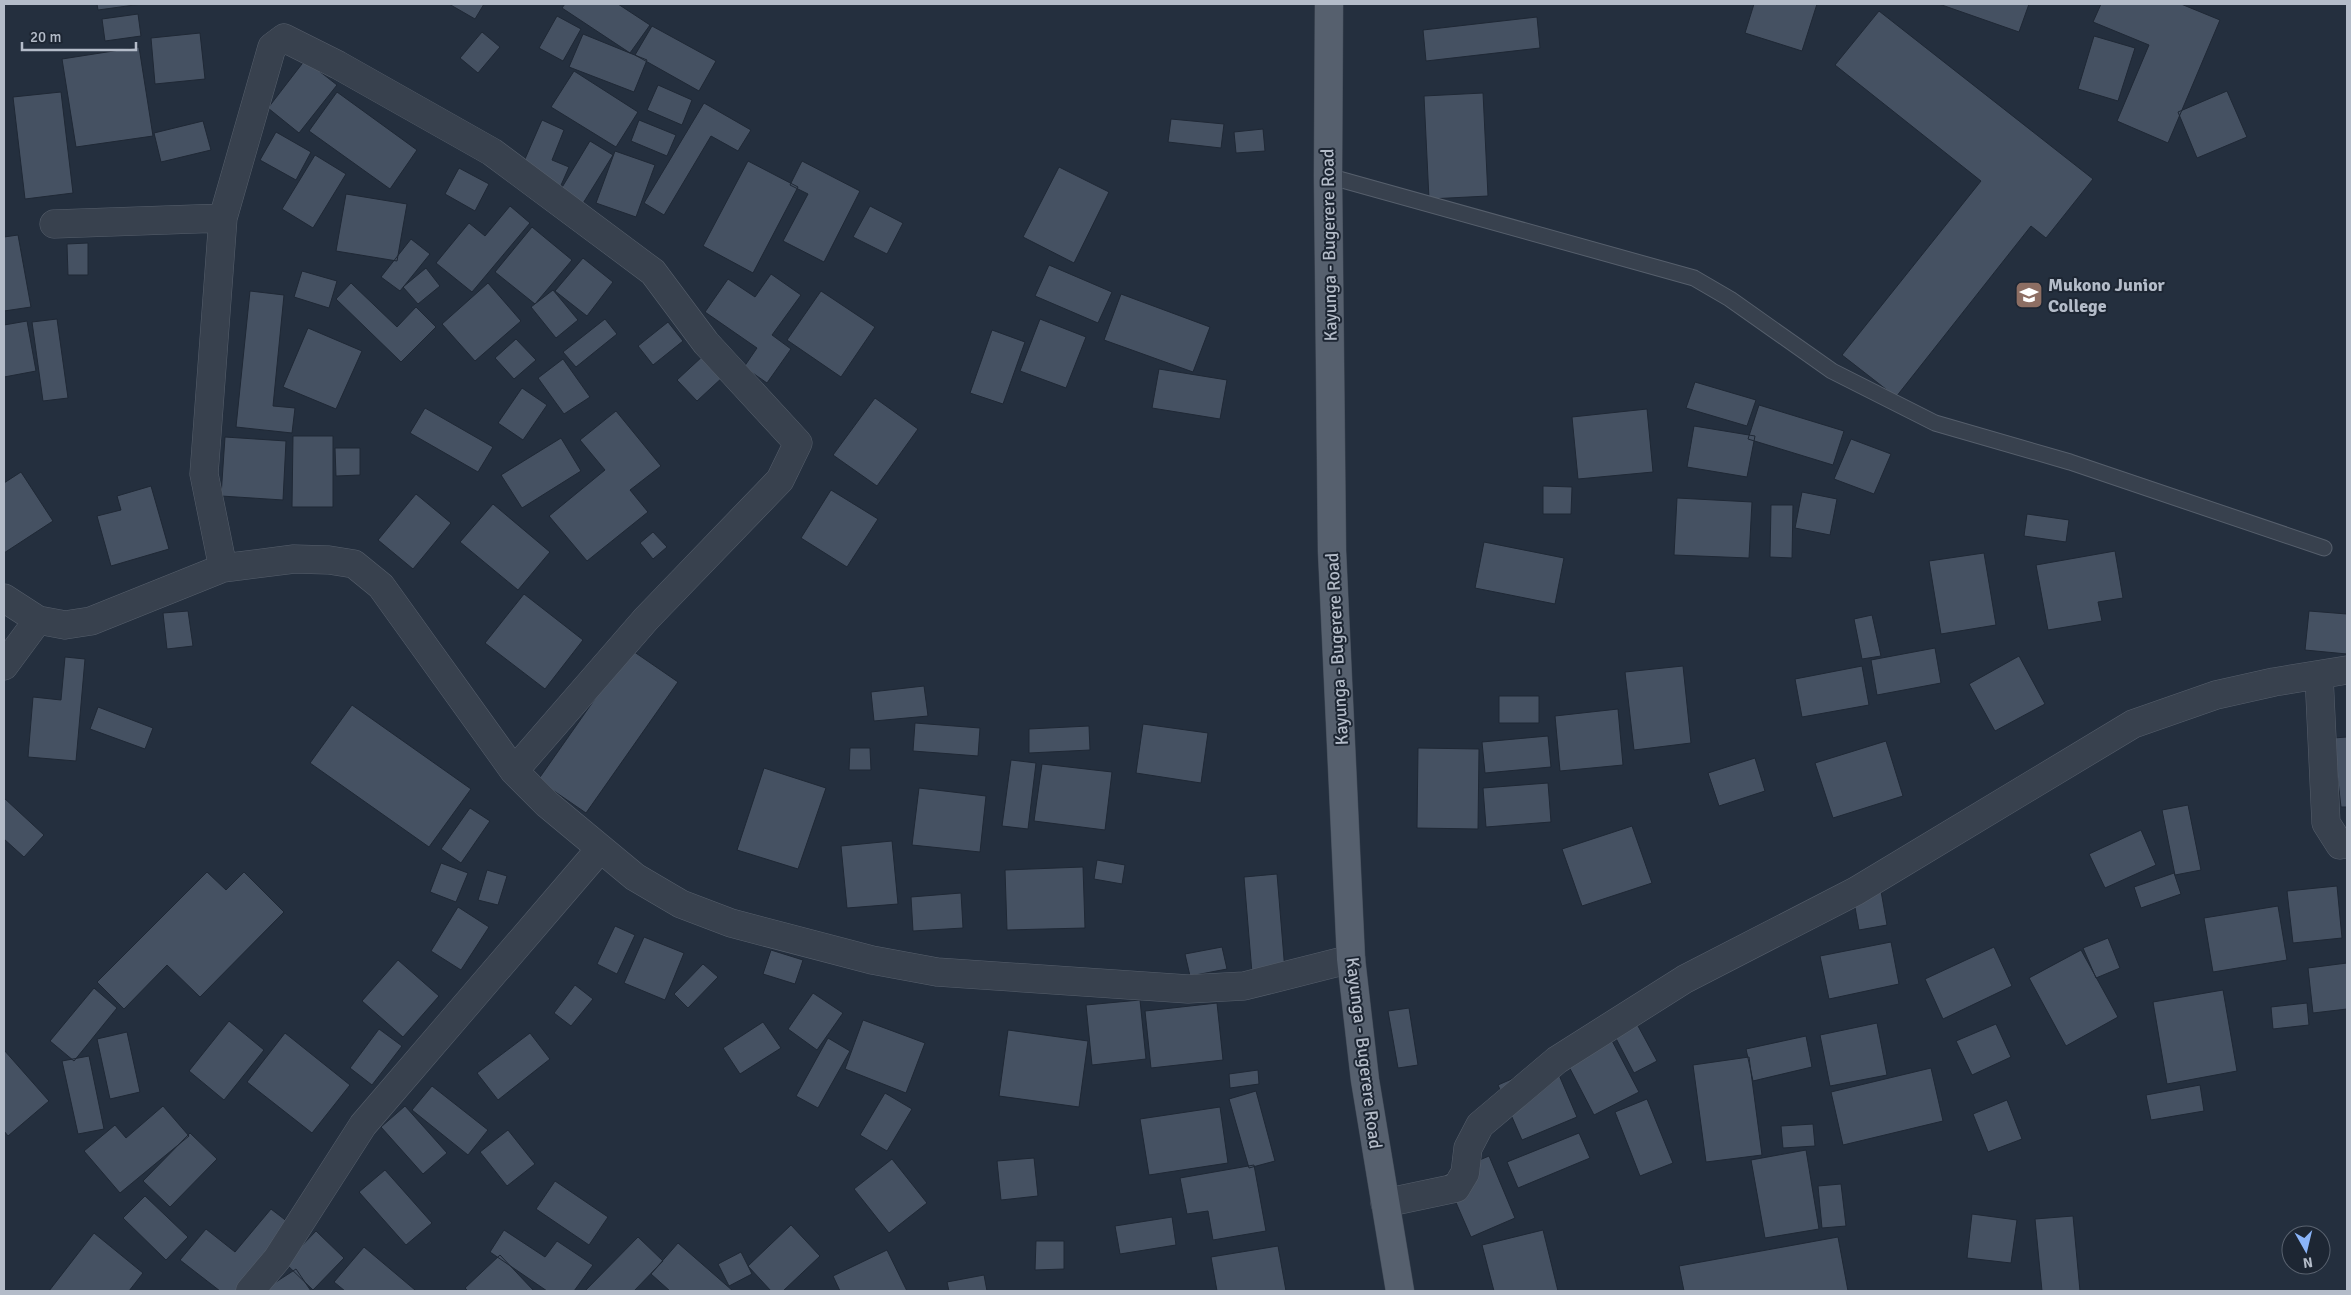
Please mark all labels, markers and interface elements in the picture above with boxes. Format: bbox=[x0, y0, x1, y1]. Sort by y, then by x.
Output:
scale bar bbox=[22, 20, 136, 52]
text: 20 m bbox=[30, 28, 61, 46]
street label: Kayunga - Bugerere Road bbox=[1316, 148, 1342, 342]
place label: Mukono Junior College bbox=[2048, 274, 2166, 317]
school or university icon: Mukono Junior College bbox=[2014, 280, 2044, 310]
street label: Kayunga - Bugerere Road bbox=[1321, 552, 1353, 746]
street label: Kayunga - Bugerere Road bbox=[1341, 956, 1387, 1150]
north arrow bbox=[2281, 1225, 2331, 1275]
text: N bbox=[2302, 1253, 2314, 1271]

